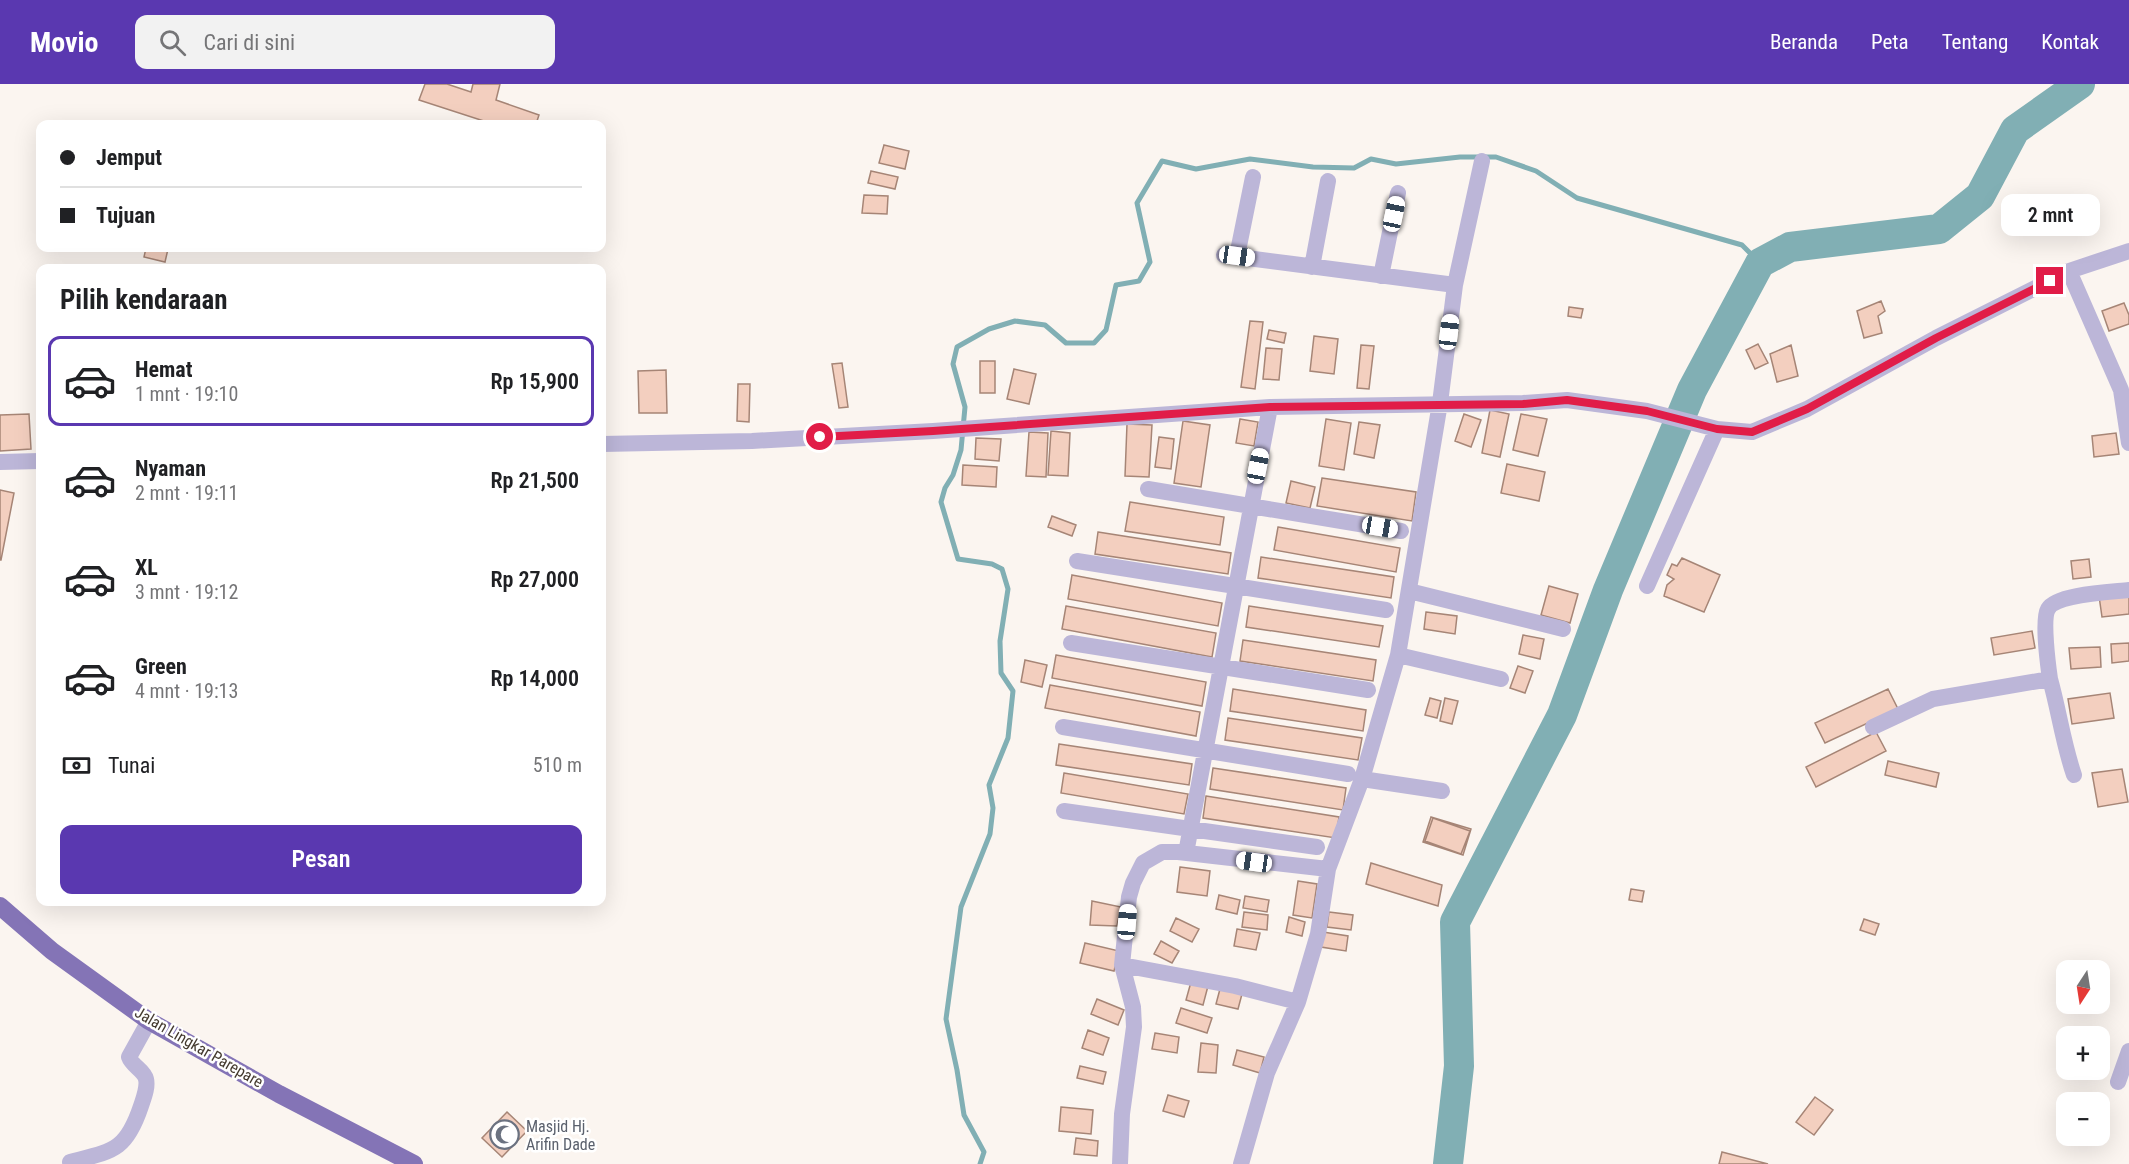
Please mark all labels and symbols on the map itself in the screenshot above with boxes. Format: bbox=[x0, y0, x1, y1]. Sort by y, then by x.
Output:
callout: 2 mnt bbox=[2000, 194, 2100, 236]
car bbox=[1381, 195, 1407, 233]
car bbox=[1218, 245, 1256, 267]
route end bbox=[2036, 267, 2063, 294]
car bbox=[1438, 313, 1460, 351]
route start bbox=[806, 423, 833, 450]
car bbox=[1246, 447, 1270, 485]
car bbox=[1361, 515, 1399, 539]
car bbox=[1235, 851, 1273, 873]
car bbox=[1116, 903, 1138, 941]
north arrow bbox=[2056, 960, 2110, 1014]
street label: Jalan Lingkar Parepare bbox=[131, 1003, 267, 1091]
place label: Masjid Hj. Arifin Dade bbox=[526, 1117, 595, 1154]
mosque icon: Masjid Hj. Arifin Dade bbox=[489, 1119, 521, 1151]

